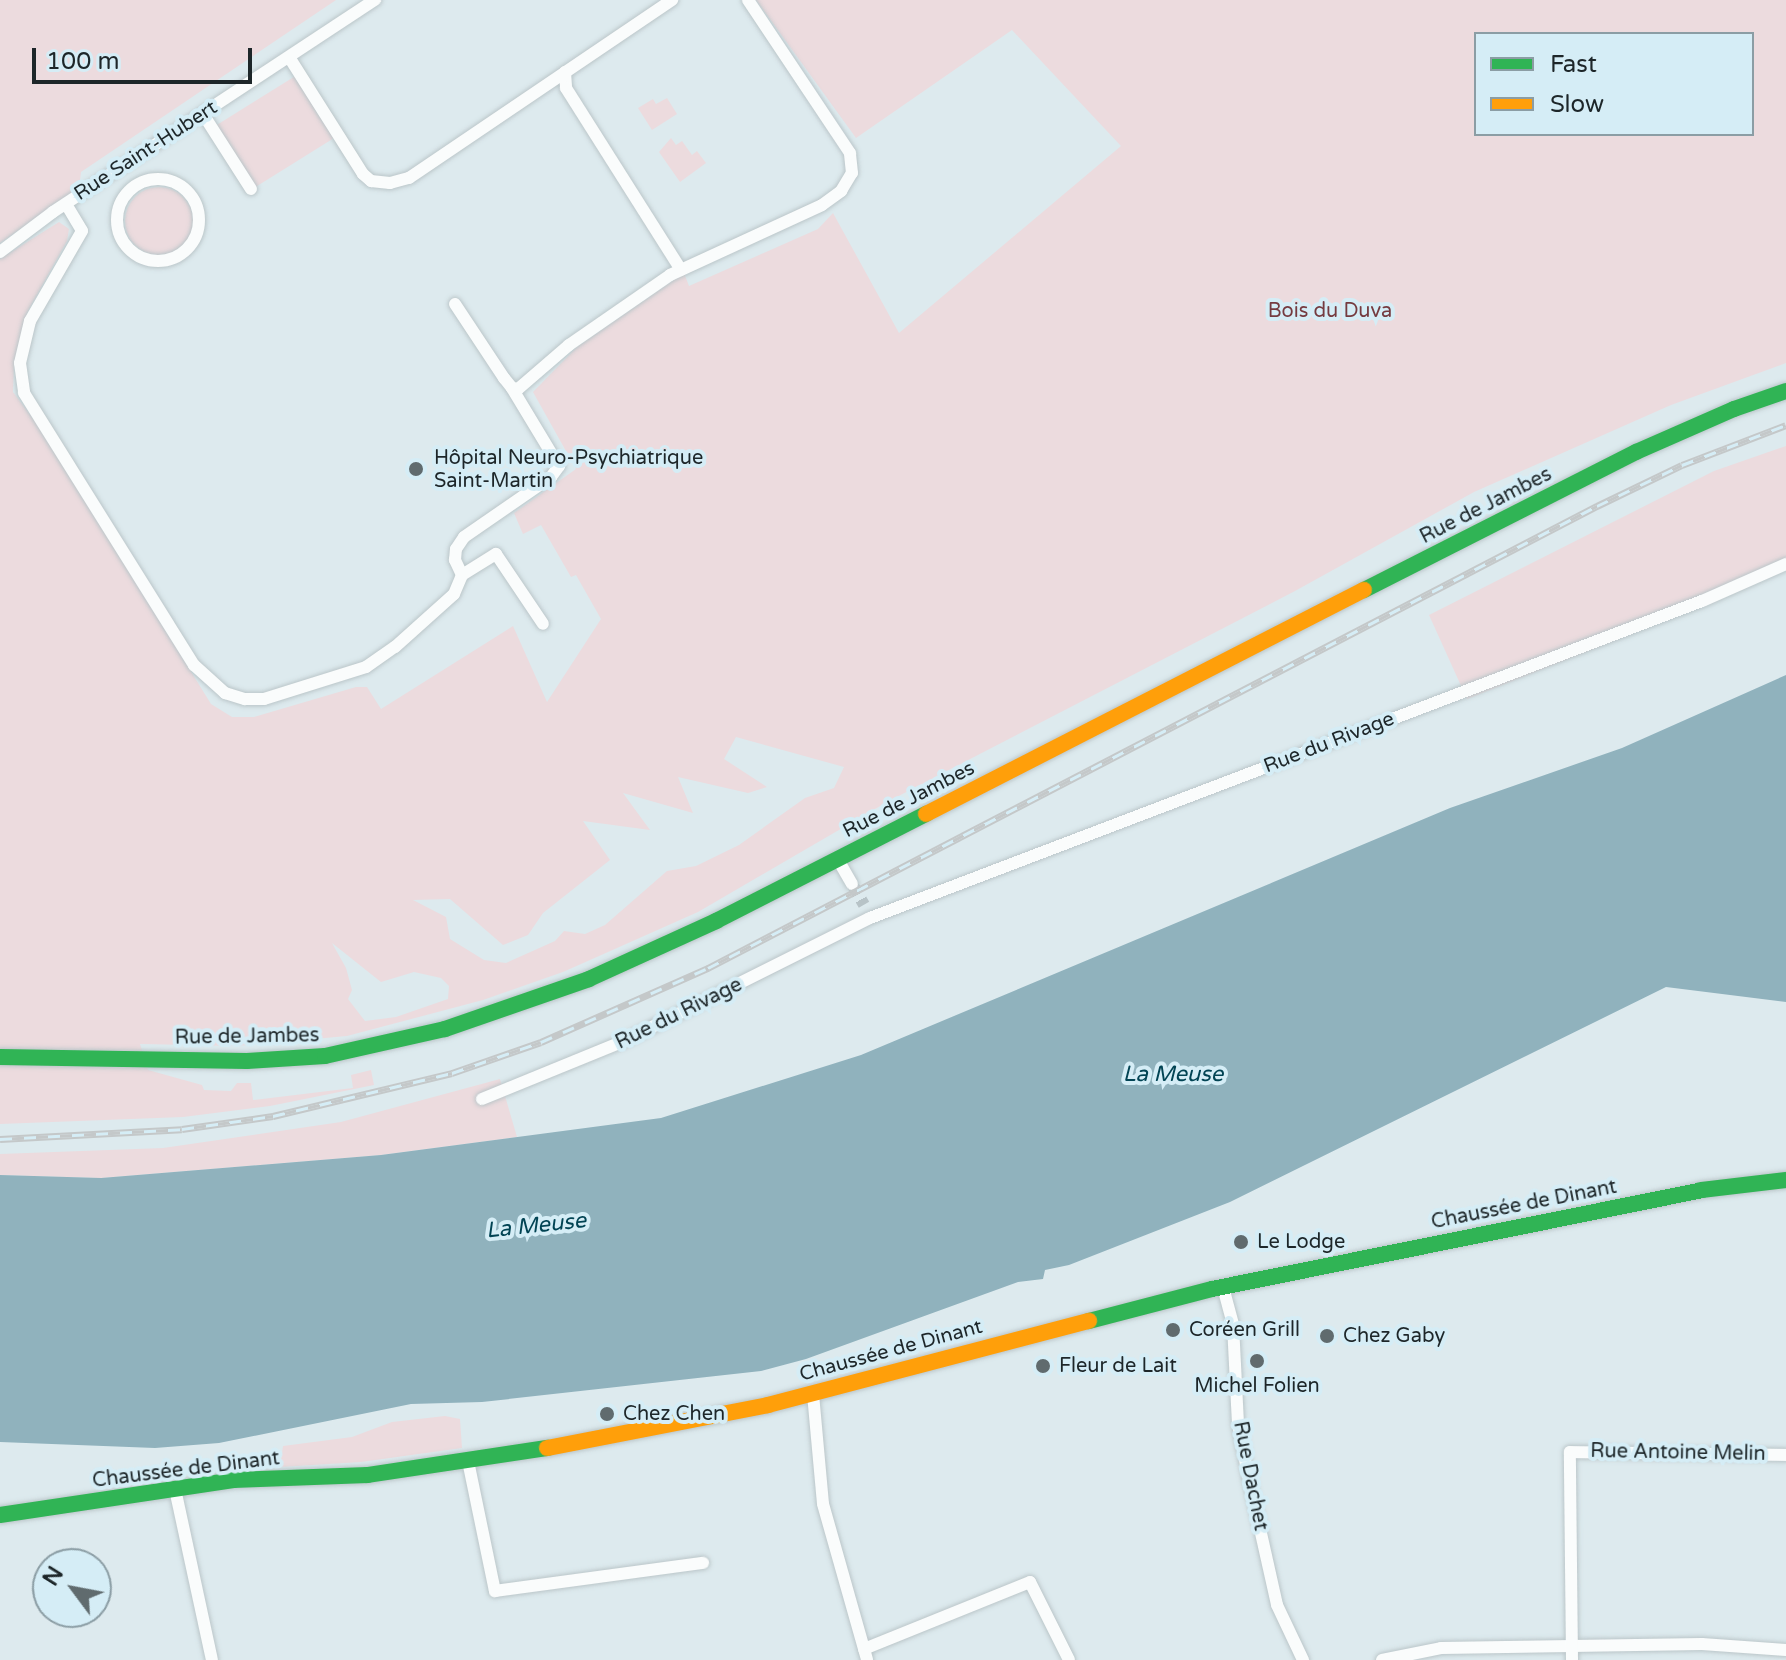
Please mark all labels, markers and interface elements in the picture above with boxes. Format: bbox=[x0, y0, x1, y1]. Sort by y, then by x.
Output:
scale bar bbox=[36, 32, 256, 82]
legend bbox=[1474, 32, 1754, 136]
text: 100 m bbox=[46, 47, 120, 76]
text: Fast bbox=[1550, 50, 1597, 79]
text: Slow bbox=[1550, 90, 1604, 119]
street label: Rue Saint-Hubert bbox=[70, 96, 222, 206]
park label: Bois du Duva bbox=[1268, 299, 1392, 323]
place label: Hôpital Neuro-Psychiatrique Saint-Martin bbox=[434, 446, 703, 493]
marker: Hôpital Neuro-Psychiatrique Saint-Martin bbox=[405, 458, 427, 480]
street label: Rue de Jambes bbox=[1416, 462, 1556, 550]
street label: Rue du Rivage bbox=[1260, 707, 1398, 779]
street label: Rue de Jambes bbox=[839, 756, 979, 844]
street label: Rue du Rivage bbox=[612, 973, 746, 1055]
street label: Rue de Jambes bbox=[175, 1024, 319, 1050]
water label: La Meuse bbox=[1123, 1062, 1223, 1088]
street label: Chaussée de Dinant bbox=[1429, 1175, 1619, 1235]
water label: La Meuse bbox=[485, 1208, 587, 1244]
place label: Le Lodge bbox=[1257, 1230, 1345, 1254]
marker: Le Lodge bbox=[1232, 1233, 1250, 1251]
street label: Chaussée de Dinant bbox=[797, 1315, 985, 1387]
place label: Coréen Grill bbox=[1189, 1318, 1300, 1342]
marker: Coréen Grill bbox=[1164, 1321, 1182, 1339]
place label: Chez Gaby bbox=[1343, 1324, 1445, 1348]
marker: Chez Gaby bbox=[1318, 1327, 1336, 1345]
marker: Michel Folien bbox=[1248, 1352, 1266, 1370]
place label: Fleur de Lait bbox=[1059, 1354, 1177, 1378]
marker: Fleur de Lait bbox=[1034, 1357, 1052, 1375]
place label: Michel Folien bbox=[1194, 1374, 1320, 1398]
place label: Chez Chen bbox=[623, 1402, 725, 1426]
marker: Chez Chen bbox=[598, 1405, 616, 1423]
street label: Rue Dachet bbox=[1228, 1419, 1272, 1533]
street label: Rue Antoine Melin bbox=[1590, 1439, 1766, 1467]
street label: Chaussée de Dinant bbox=[91, 1447, 281, 1493]
north arrow bbox=[32, 1548, 112, 1628]
text: N bbox=[38, 1562, 69, 1591]

